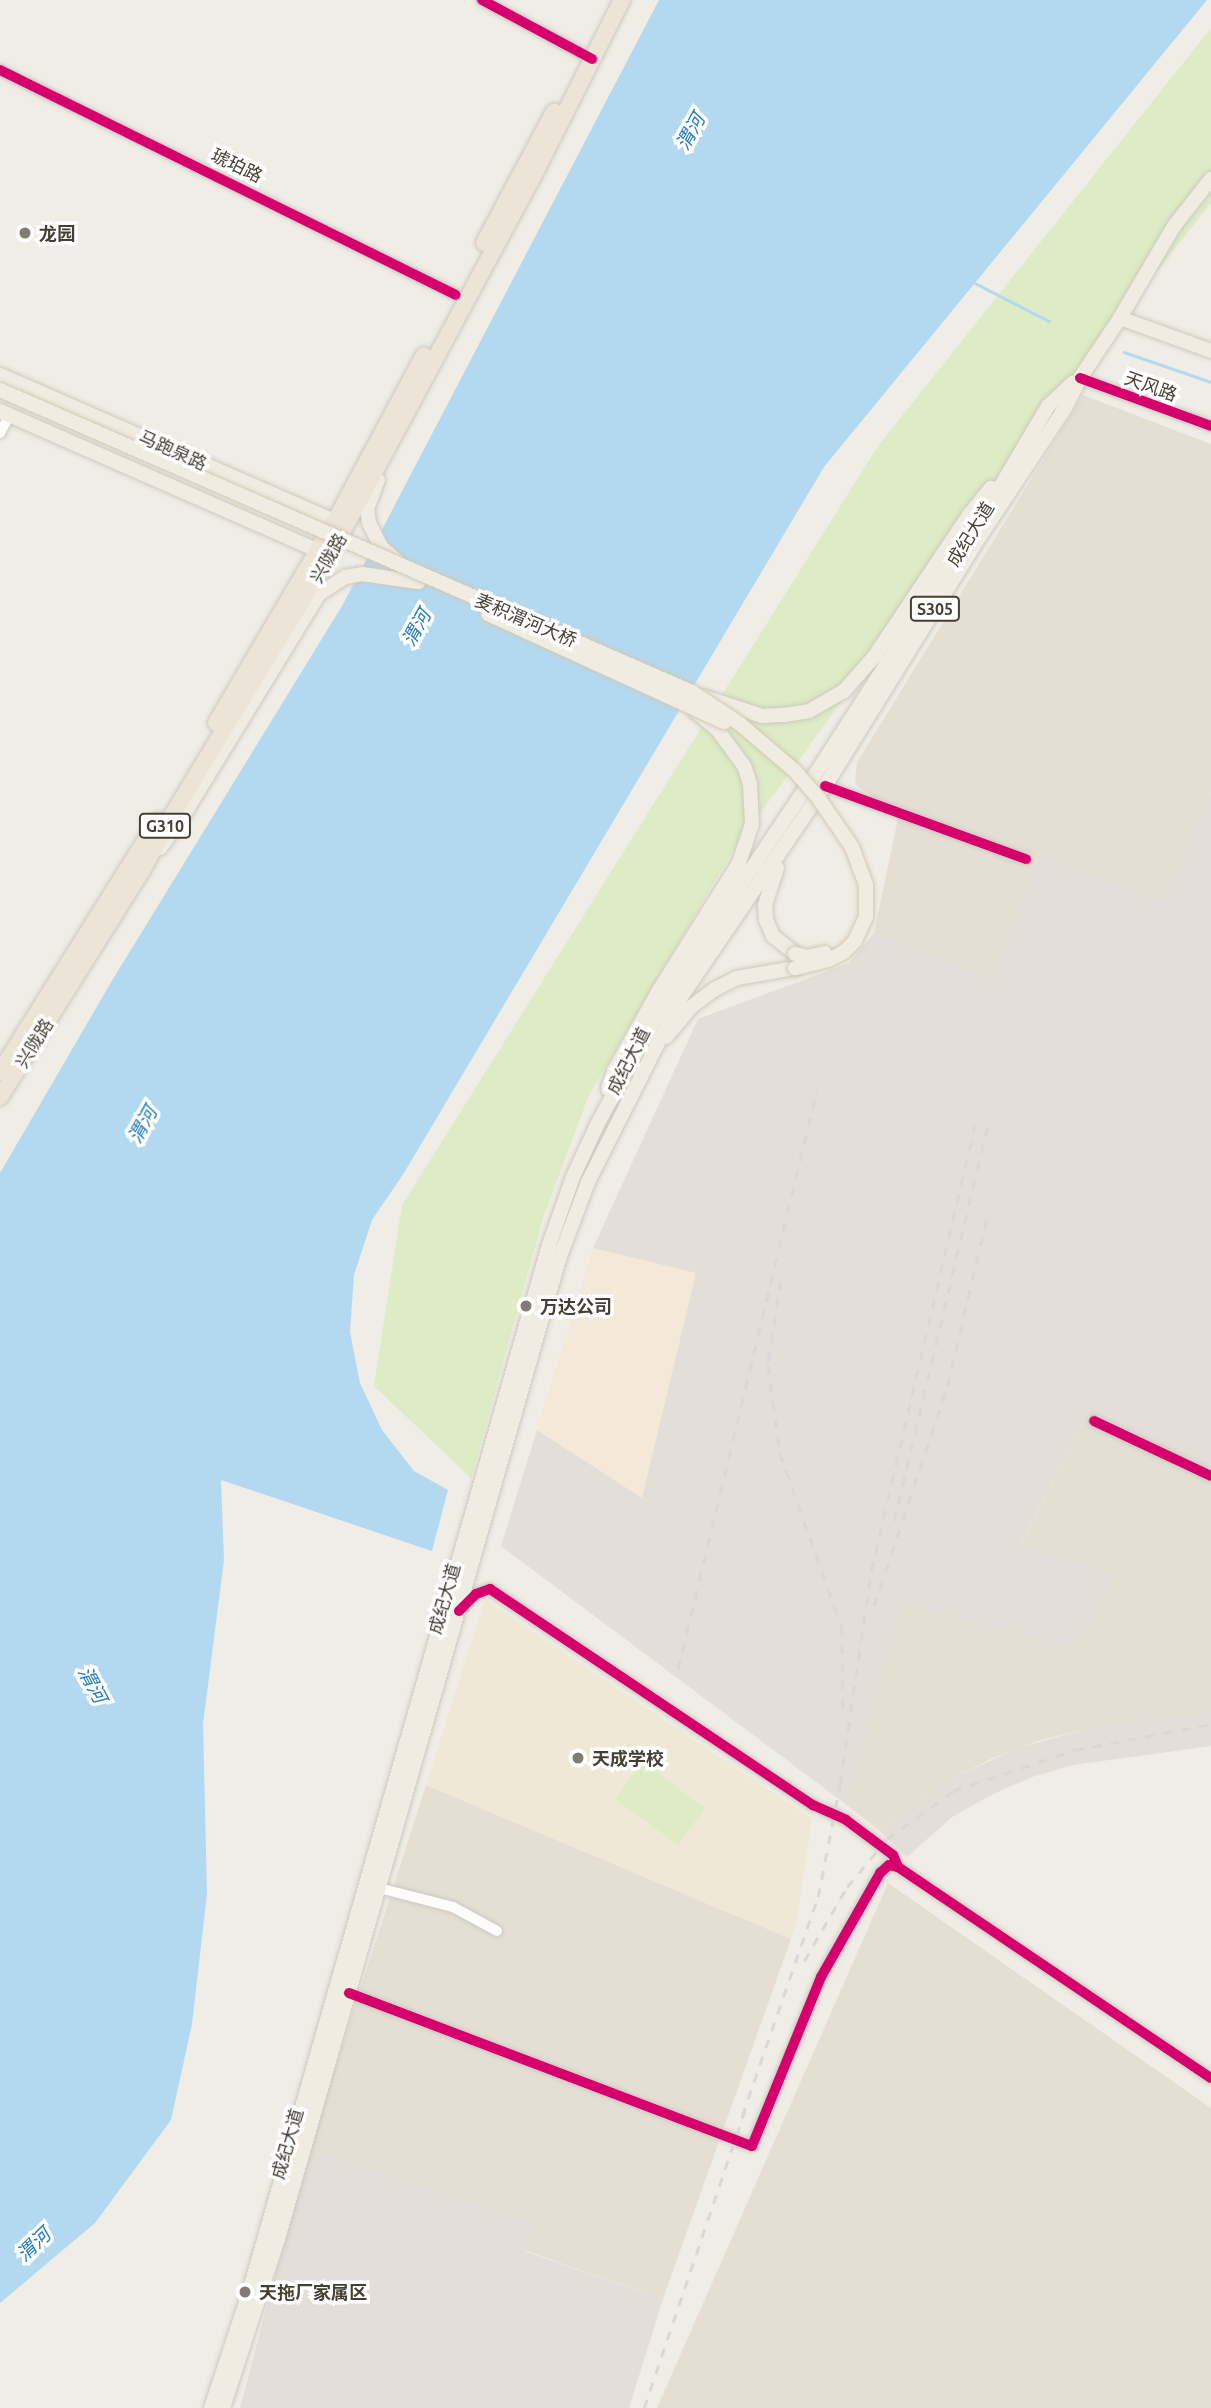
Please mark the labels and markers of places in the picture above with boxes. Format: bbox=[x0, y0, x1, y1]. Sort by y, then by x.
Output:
place label: 龙园 bbox=[39, 222, 75, 244]
marker: 龙园 bbox=[17, 225, 33, 241]
place label: 万达公司 bbox=[540, 1295, 612, 1317]
marker: 万达公司 bbox=[518, 1298, 534, 1314]
place label: 天成学校 bbox=[592, 1747, 664, 1769]
marker: 天成学校 bbox=[570, 1750, 586, 1766]
place label: 天拖厂家属区 bbox=[259, 2281, 367, 2303]
marker: 天拖厂家属区 bbox=[237, 2284, 253, 2300]

